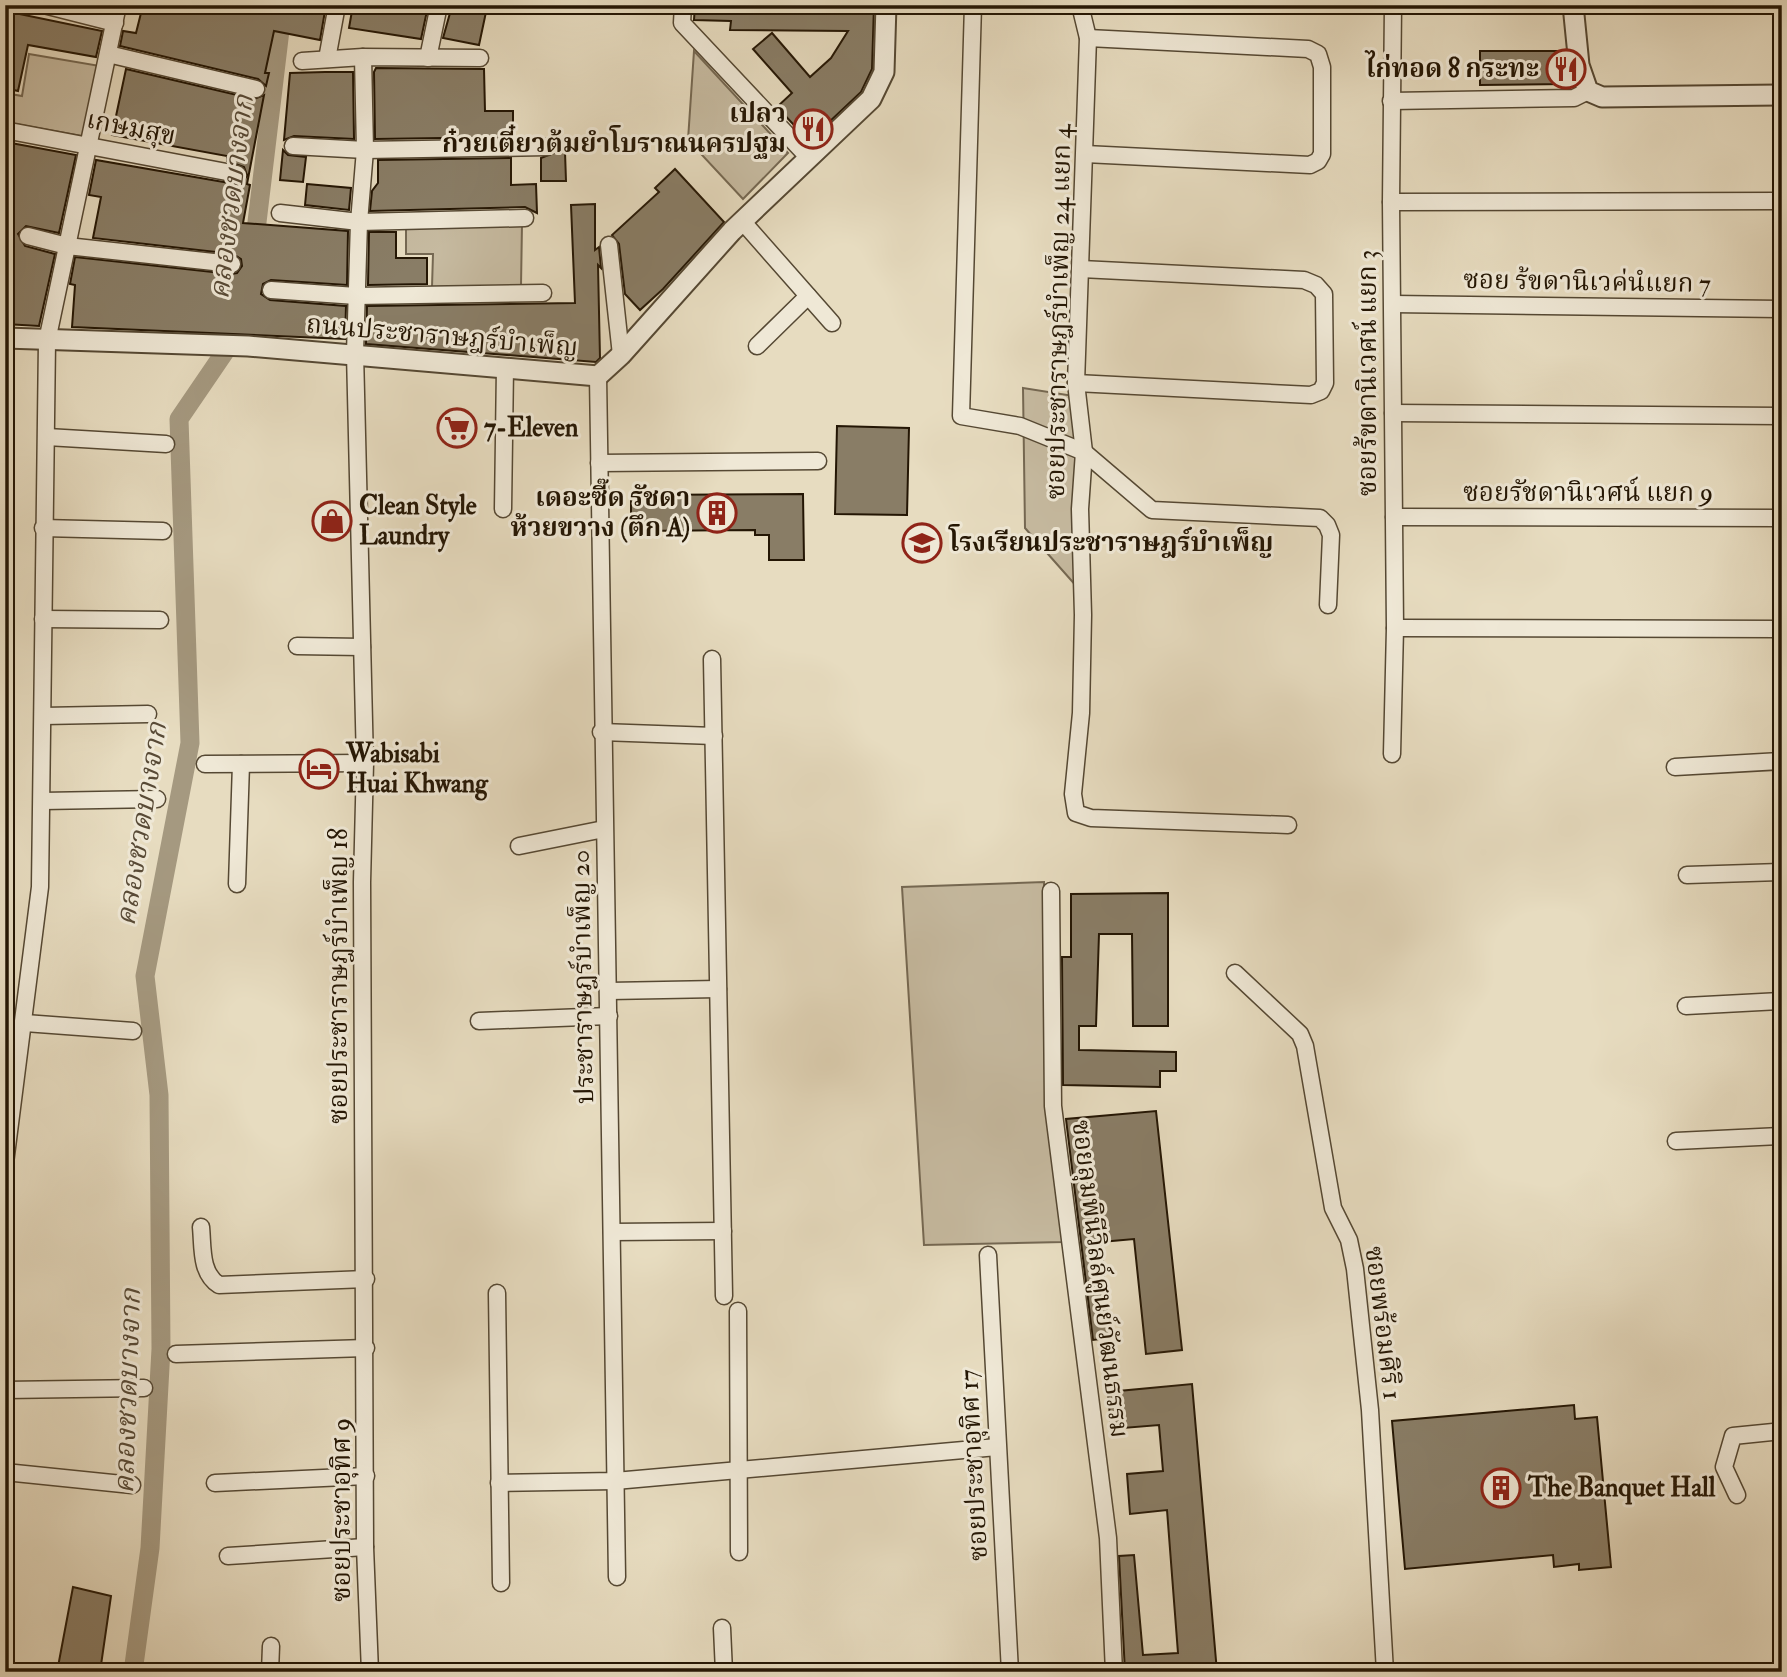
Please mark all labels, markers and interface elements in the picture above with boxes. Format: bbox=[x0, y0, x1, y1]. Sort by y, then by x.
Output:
restaurant icon: ไก่ทอด 8 กระทะ bbox=[1545, 48, 1587, 90]
place label: ไก่ทอด 8 กระทะ bbox=[1364, 50, 1539, 85]
water label: คลองชวดบางจาก bbox=[202, 92, 262, 301]
place label: เปลว ก๋วยเตี๋ยวต้มยำโบราณนครปฐม bbox=[442, 98, 786, 160]
street label: เกษมสุข bbox=[83, 104, 178, 153]
restaurant icon: เปลว ก๋วยเตี๋ยวต้มยำโบราณนครปฐม bbox=[792, 108, 834, 150]
street label: ซอยประชาราษฎร์บำเพ็ญ 24 แยก 4 bbox=[1039, 123, 1078, 500]
street label: ซอยร้ขดานิเวศน์ แยก 3 bbox=[1351, 250, 1384, 496]
street label: ซอย ร้ขดานิเวค่นํแยก 7 bbox=[1463, 264, 1711, 300]
street label: ถนนประชาราษฎร์บำเพ็ญ bbox=[305, 307, 579, 364]
supermarket icon: 7-Eleven bbox=[436, 407, 478, 449]
place label: 7-Eleven bbox=[484, 412, 579, 444]
street label: ซอยรัชดานิเวศน์ แยก 9 bbox=[1463, 476, 1713, 509]
place label: เดอะซี๊ด รัชดา ห้วยขวาง (ตึก A) bbox=[511, 478, 690, 544]
place label: Clean Style Laundry bbox=[359, 490, 477, 553]
building icon: เดอะซี๊ด รัชดา ห้วยขวาง (ตึก A) bbox=[696, 492, 738, 534]
shop icon: Clean Style Laundry bbox=[311, 500, 353, 542]
school or university icon: โรงเรียนประชาราษฎร์บำเพ็ญ bbox=[901, 522, 943, 564]
place label: โรงเรียนประชาราษฎร์บำเพ็ญ bbox=[948, 524, 1273, 559]
water label: คลองชวดบางจาก bbox=[109, 719, 176, 928]
place label: Wabisabi Huai Khwang bbox=[345, 738, 489, 801]
hotel icon: Wabisabi Huai Khwang bbox=[298, 748, 340, 790]
street label: ซอยประชาราษฎร์บำเพ็ญ 18 bbox=[322, 828, 355, 1124]
street label: ประชาราษฎร์บำเพ็ญ 20 bbox=[564, 849, 601, 1105]
street label: ซอยลุมพินีวิลล์ศูนย์วัฒนธรรม bbox=[1064, 1118, 1136, 1440]
street label: ซอยพร้อมศิริ 1 bbox=[1358, 1244, 1408, 1402]
water label: คลองชวดบางจาก bbox=[107, 1287, 149, 1494]
street label: ซอยประชาอุทิศ 17 bbox=[953, 1368, 996, 1562]
street label: ซอยประชาอุทิศ 9 bbox=[326, 1418, 359, 1602]
building icon: The Banquet Hall bbox=[1480, 1467, 1522, 1509]
place label: The Banquet Hall bbox=[1527, 1472, 1716, 1505]

